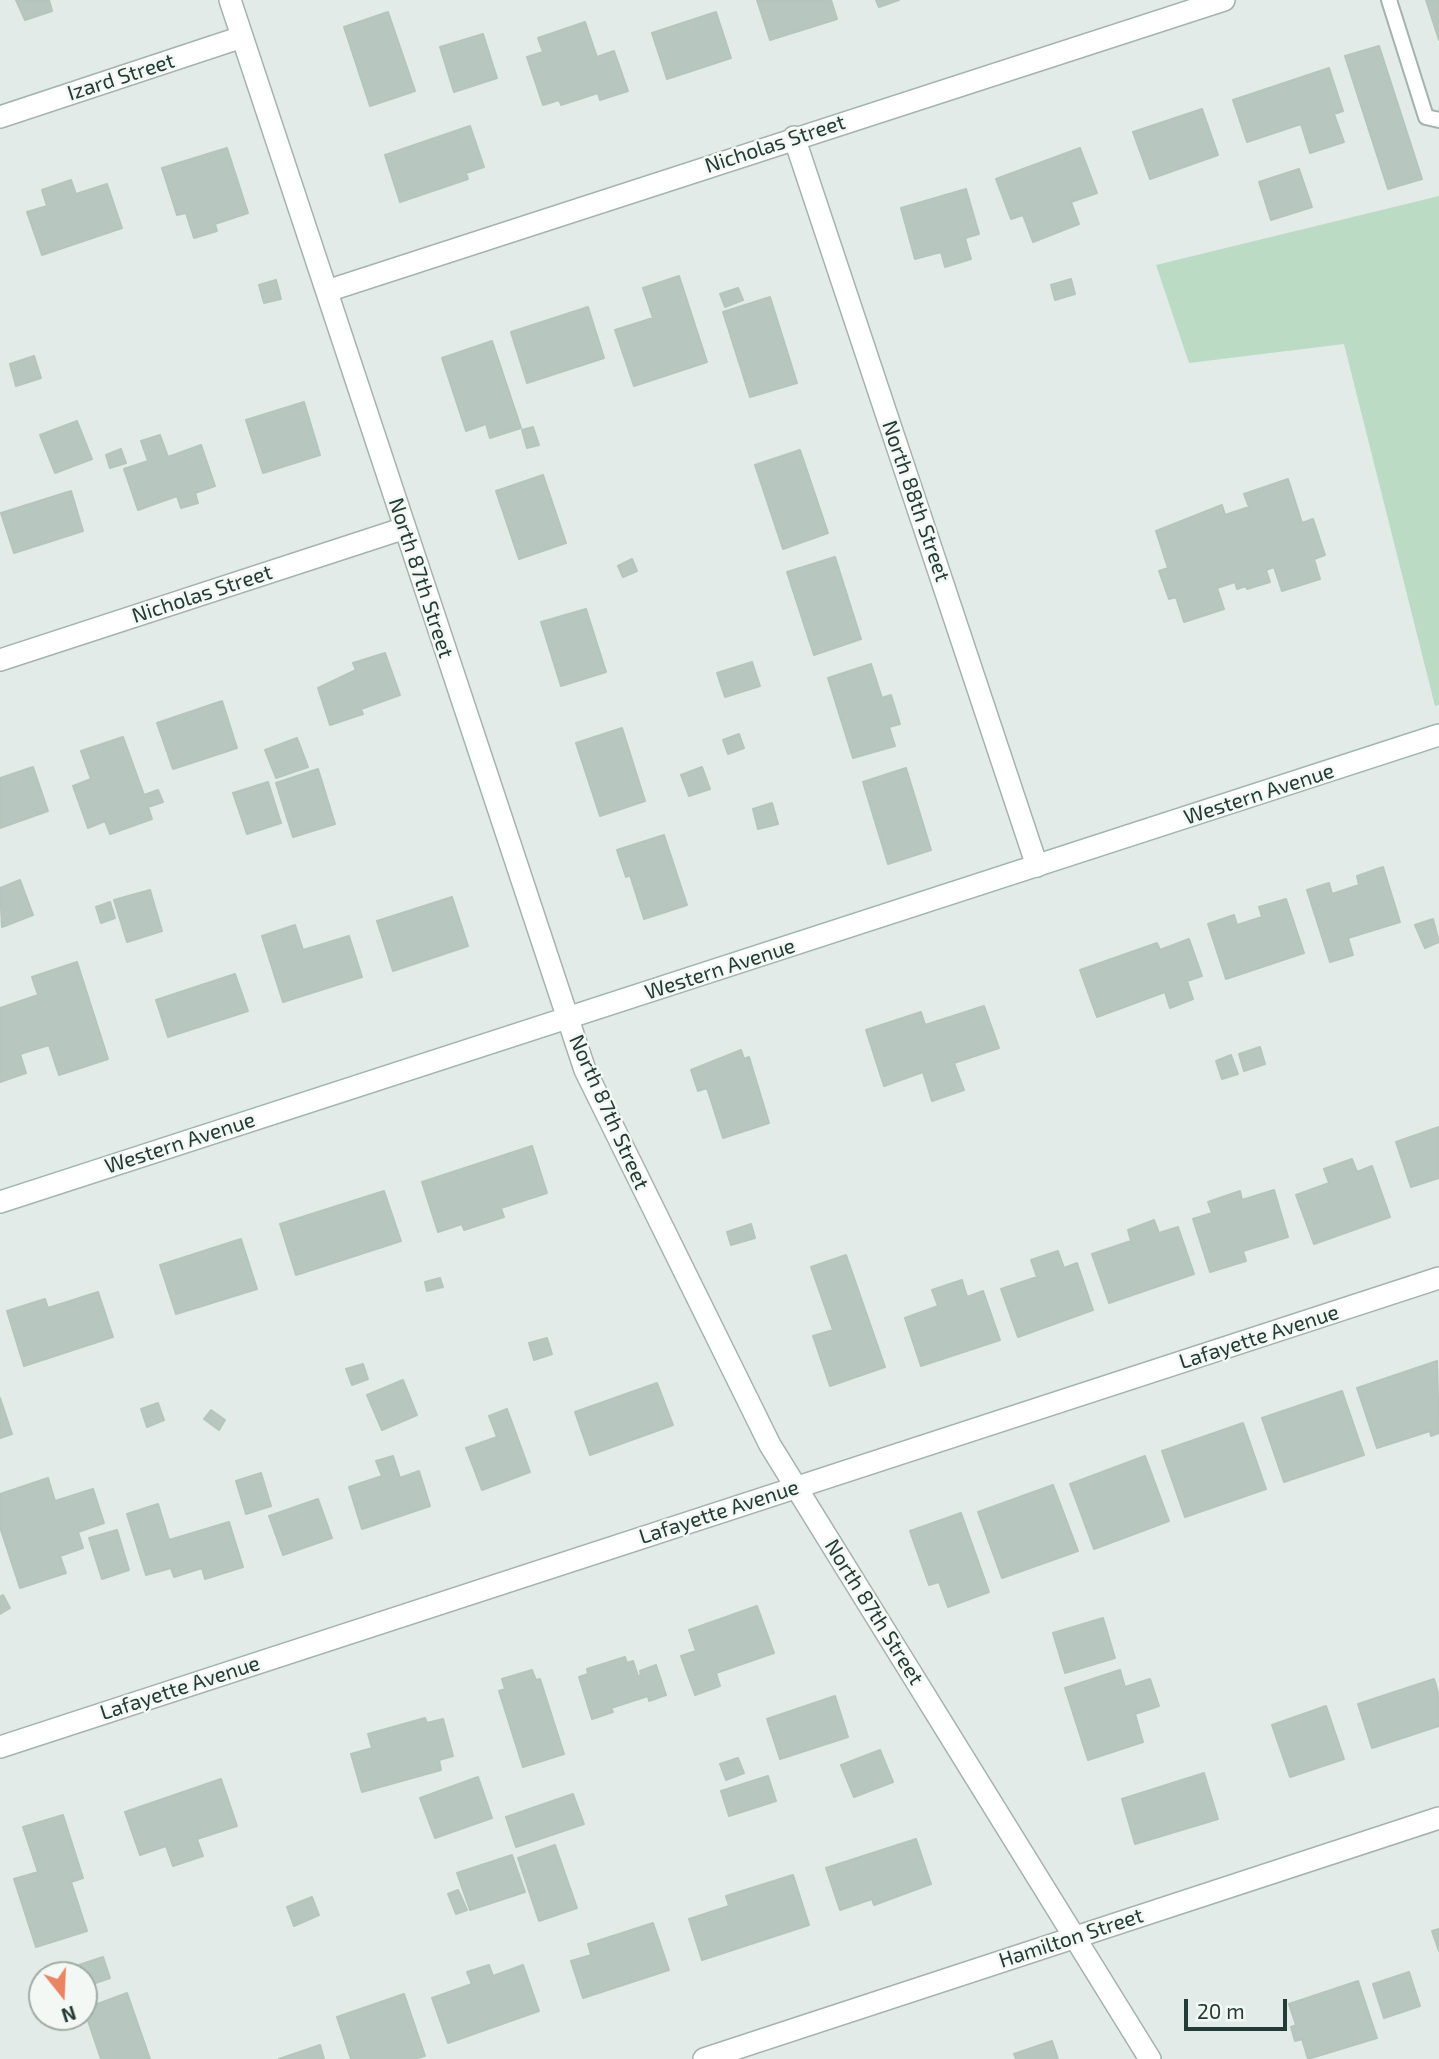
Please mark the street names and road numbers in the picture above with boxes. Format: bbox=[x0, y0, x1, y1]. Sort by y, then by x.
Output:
street label: Izard Street bbox=[64, 48, 178, 106]
street label: Nicholas Street bbox=[702, 109, 848, 179]
street label: North 88th Street bbox=[877, 417, 955, 585]
street label: North 87th Street bbox=[383, 495, 459, 661]
street label: Nicholas Street bbox=[129, 559, 275, 629]
street label: Western Avenue bbox=[1181, 758, 1337, 830]
street label: Western Avenue bbox=[642, 933, 798, 1005]
street label: North 87th Street bbox=[564, 1031, 654, 1193]
street label: Western Avenue bbox=[102, 1107, 258, 1179]
street label: Lafayette Avenue bbox=[1176, 1299, 1342, 1375]
street label: Lafayette Avenue bbox=[636, 1474, 802, 1550]
street label: North 87th Street bbox=[819, 1535, 929, 1689]
street label: Lafayette Avenue bbox=[97, 1650, 263, 1726]
street label: Hamilton Street bbox=[996, 1903, 1146, 1973]

